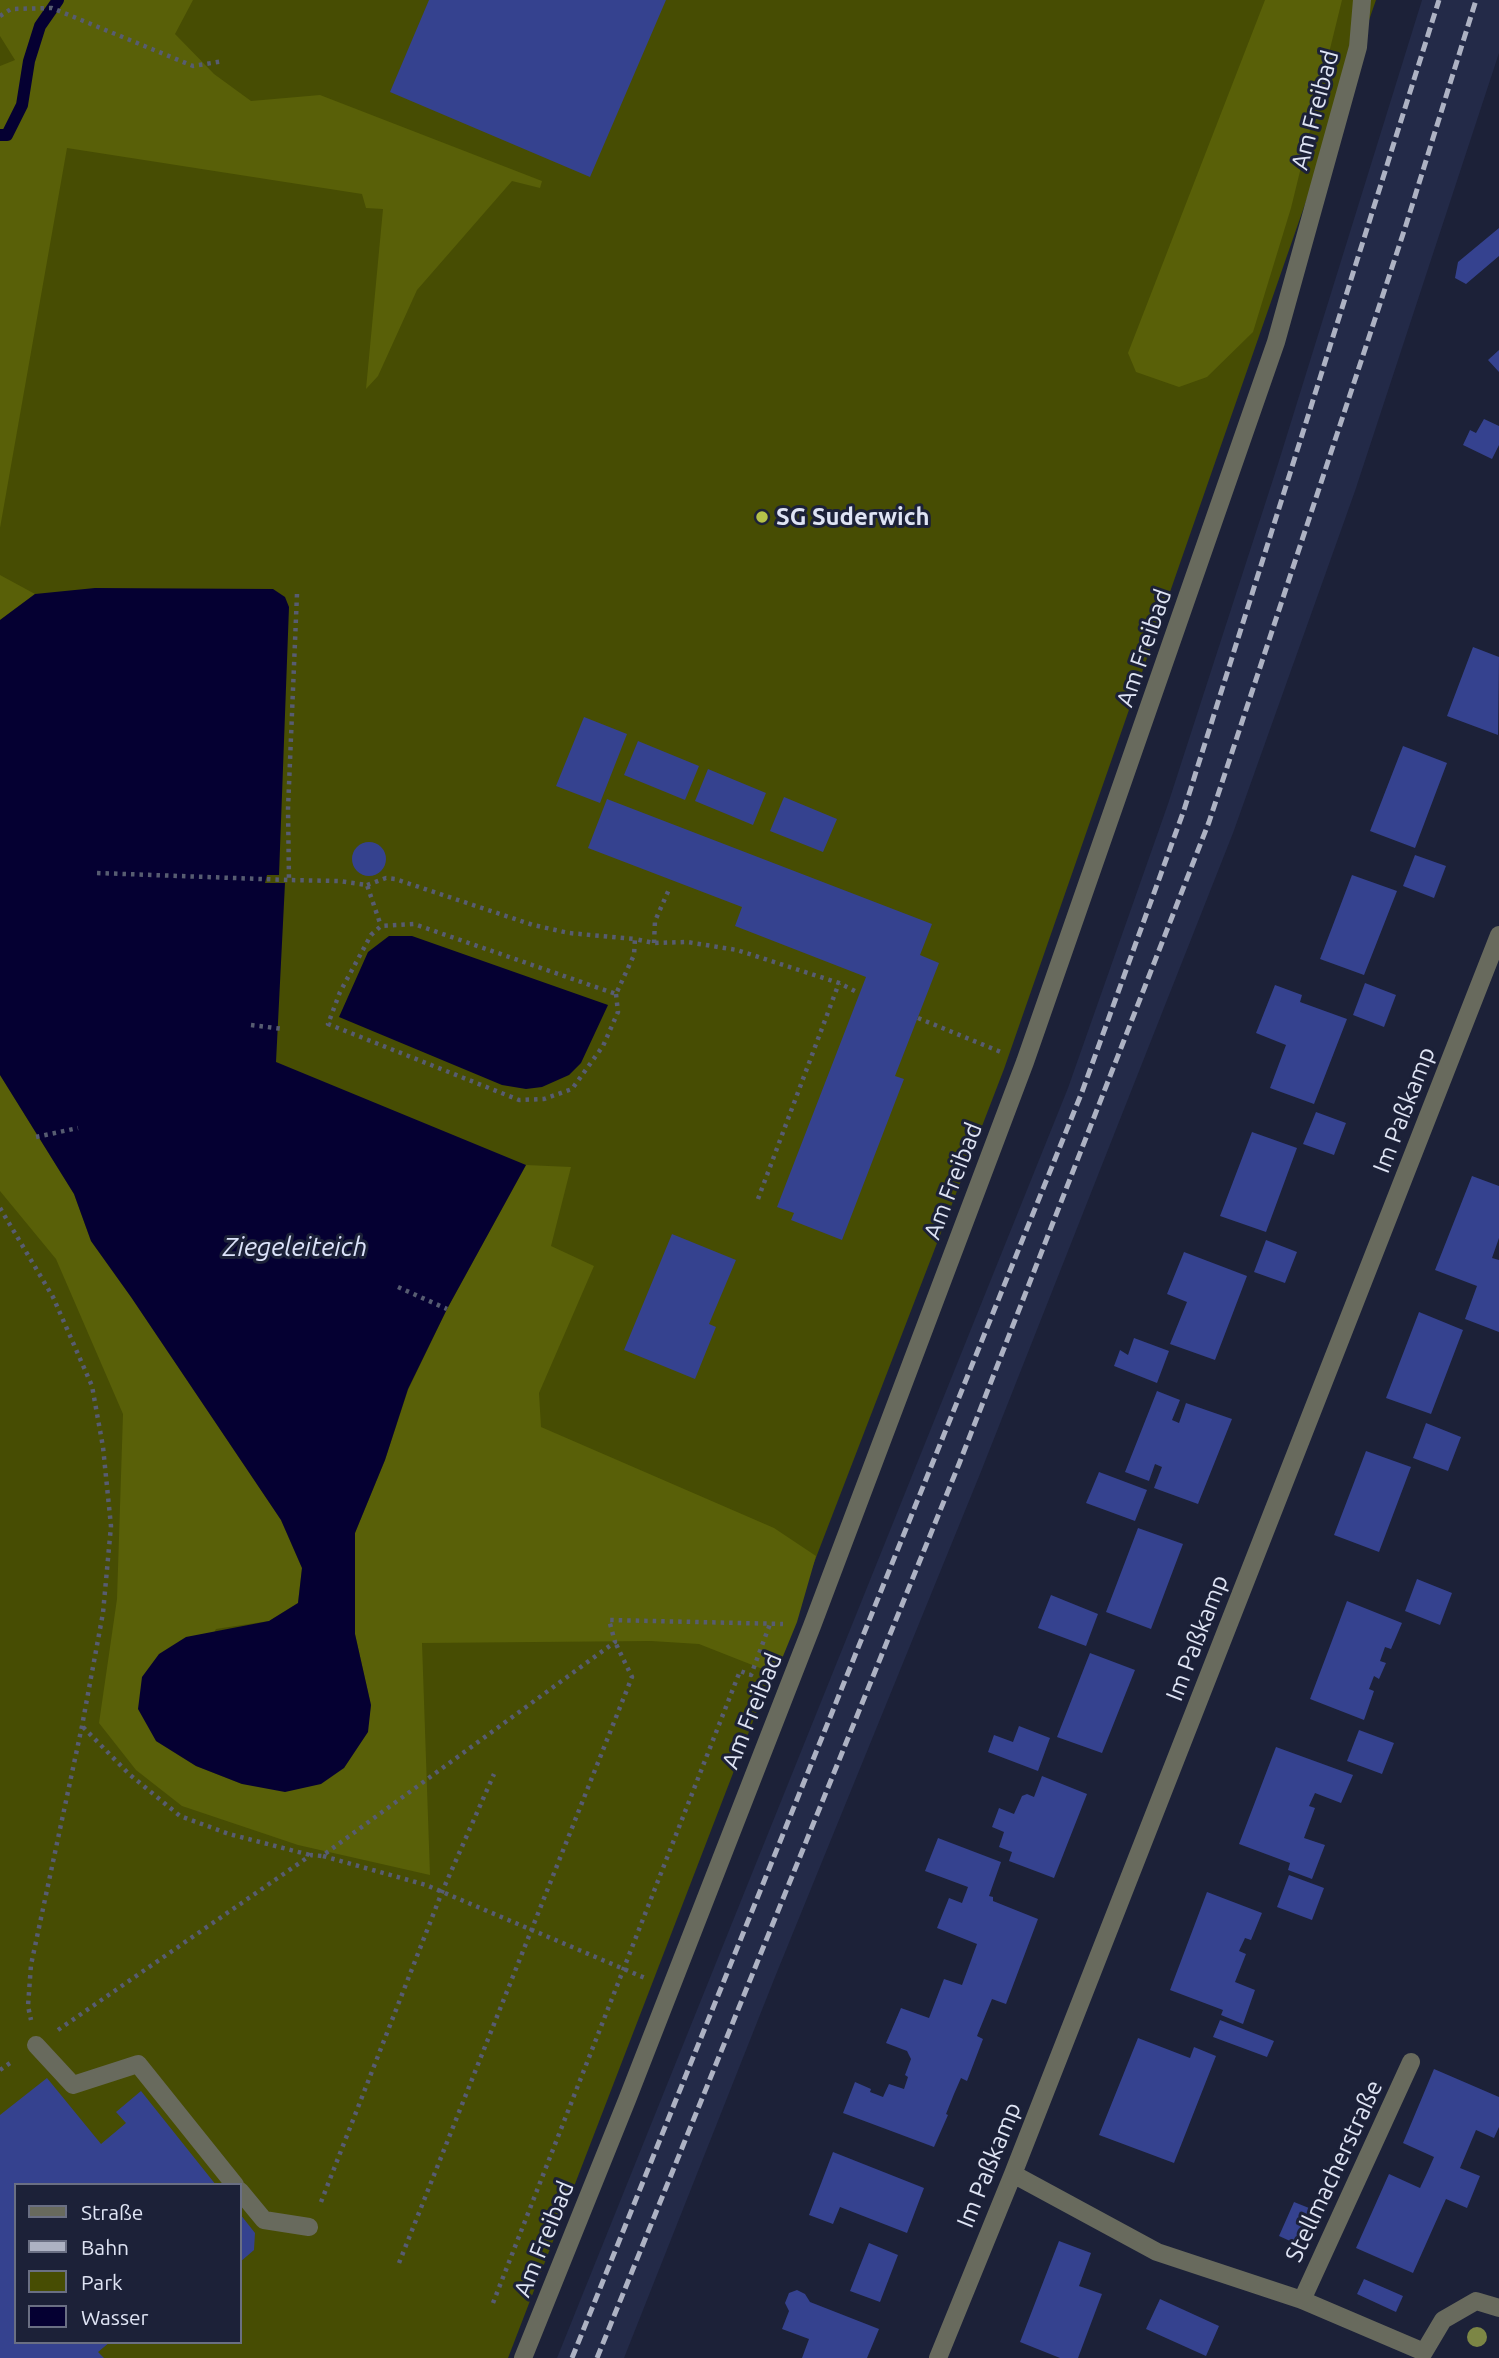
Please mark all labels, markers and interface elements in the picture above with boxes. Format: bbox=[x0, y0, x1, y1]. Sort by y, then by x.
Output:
street label: Am Freibad bbox=[1285, 47, 1345, 173]
place label: SG Suderwich bbox=[776, 503, 930, 531]
marker: SG Suderwich bbox=[754, 509, 770, 525]
street label: Am Freibad bbox=[1110, 585, 1178, 711]
street label: Im Paßkamp bbox=[1367, 1043, 1441, 1177]
street label: Am Freibad bbox=[918, 1119, 988, 1243]
water label: Ziegeleiteich bbox=[223, 1231, 367, 1263]
street label: Im Paßkamp bbox=[1160, 1571, 1234, 1705]
street label: Am Freibad bbox=[716, 1649, 788, 1773]
street label: Stellmacherstraße bbox=[1279, 2076, 1389, 2266]
street label: Im Paßkamp bbox=[951, 2098, 1027, 2232]
street label: Am Freibad bbox=[508, 2177, 580, 2301]
legend bbox=[14, 2183, 242, 2344]
text: Straße bbox=[81, 2200, 143, 2224]
text: Bahn bbox=[81, 2235, 129, 2259]
text: Park bbox=[81, 2270, 123, 2294]
text: Wasser bbox=[81, 2305, 149, 2329]

